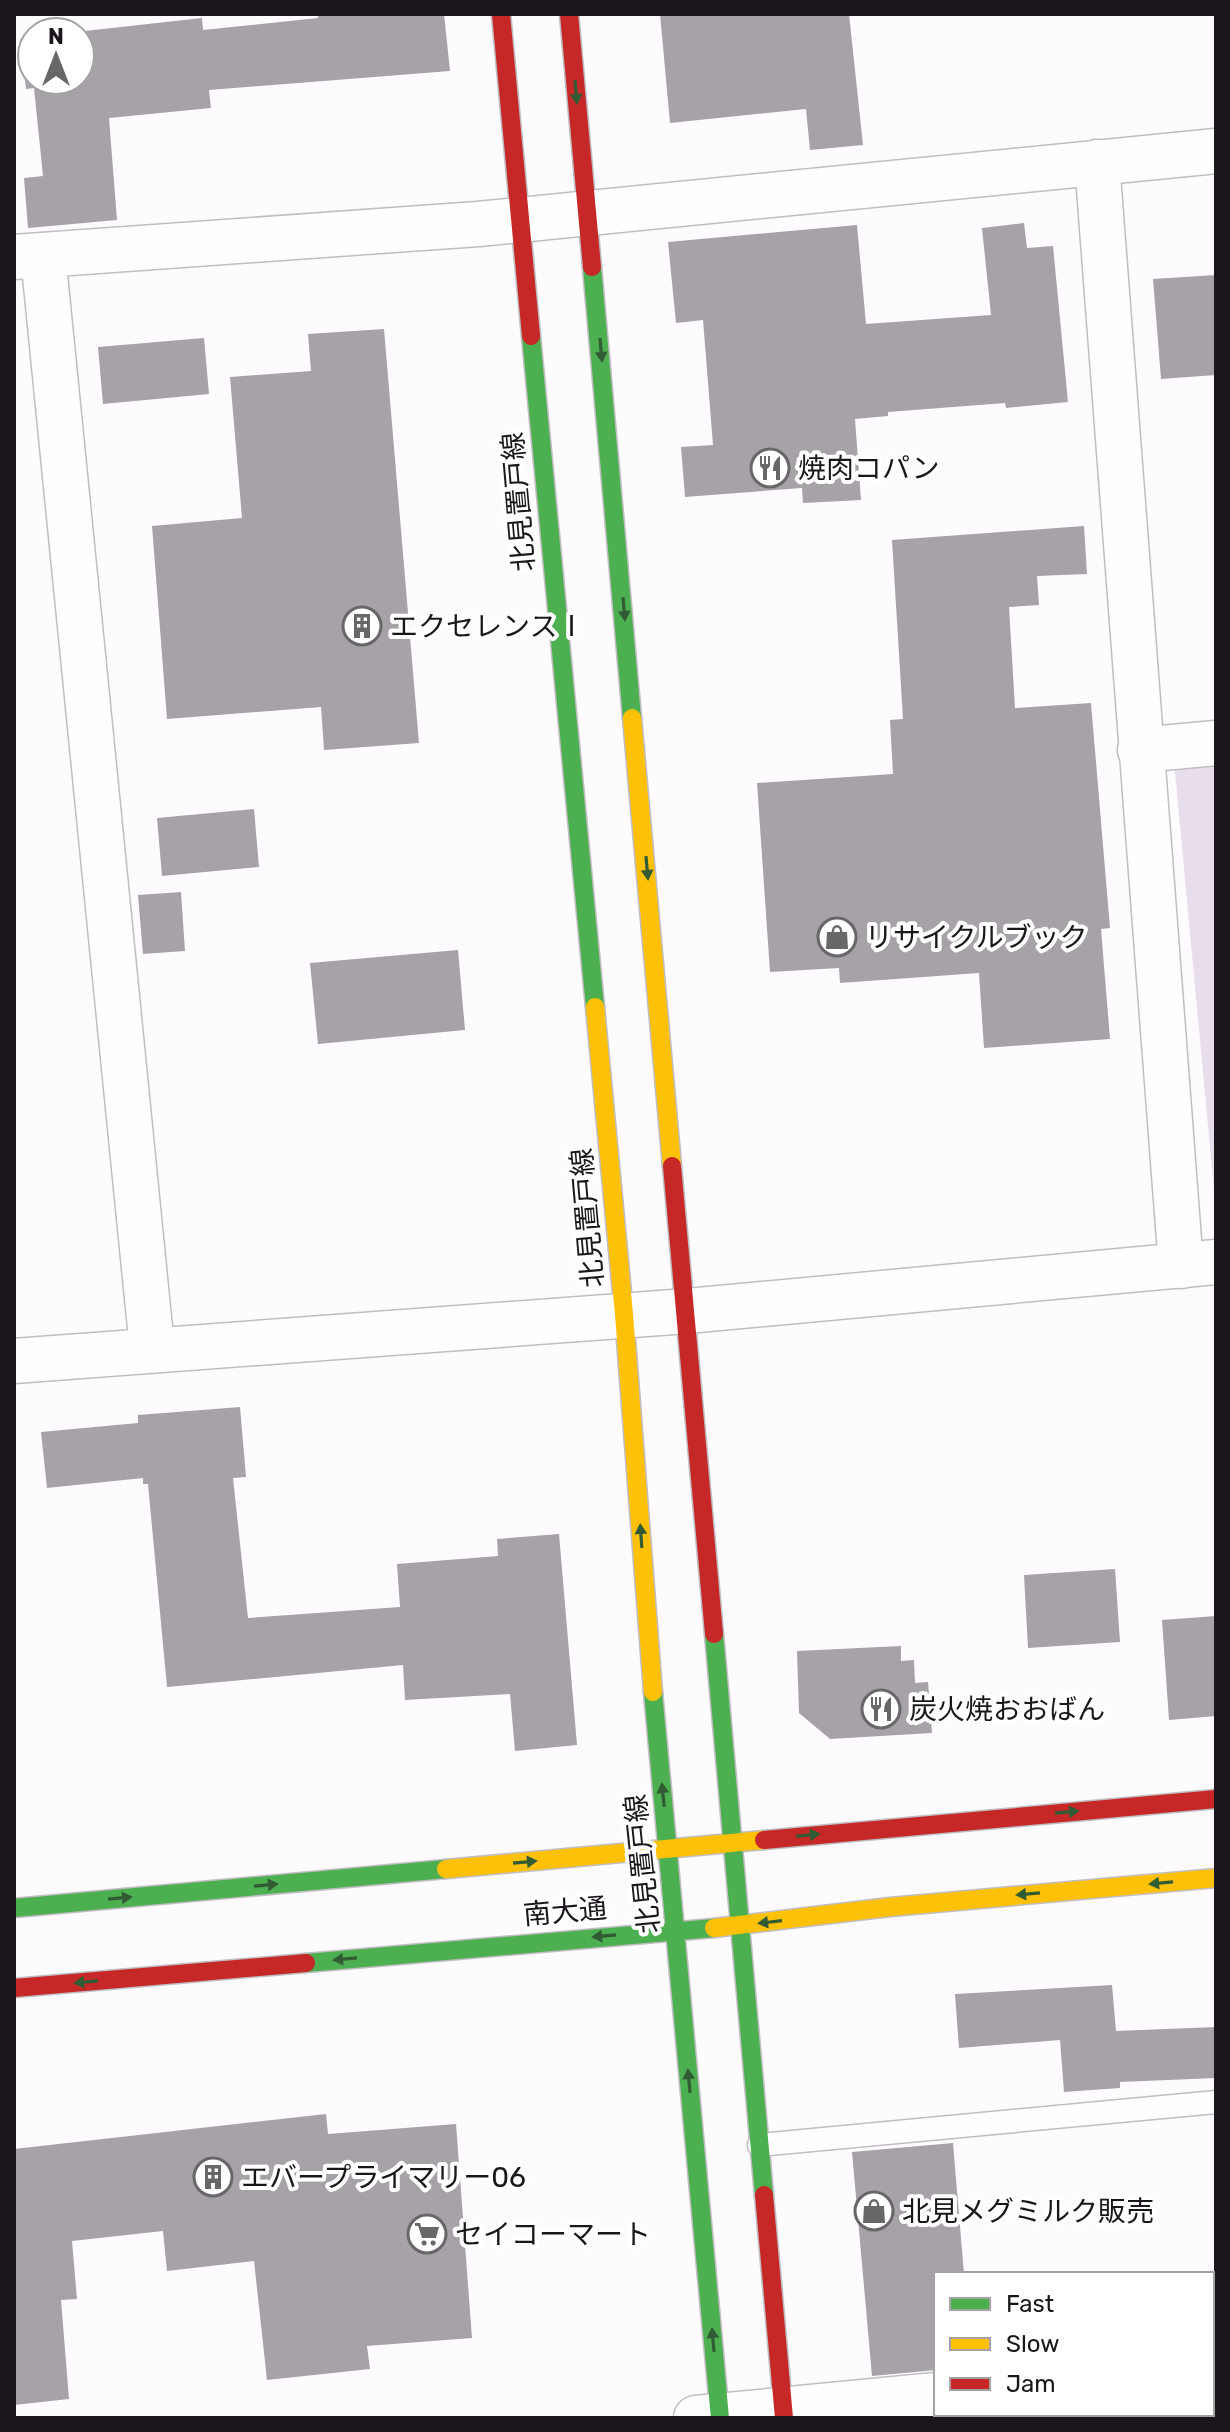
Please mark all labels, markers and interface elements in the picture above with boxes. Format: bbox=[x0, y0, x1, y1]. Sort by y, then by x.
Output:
north arrow bbox=[16, 16, 96, 96]
text: N bbox=[48, 23, 64, 50]
one-way arrow bbox=[570, 80, 583, 105]
one-way arrow bbox=[594, 338, 607, 363]
street label: 北見置戸線 bbox=[496, 431, 541, 573]
restaurant icon: 焼肉コパン bbox=[749, 447, 791, 489]
place label: 焼肉コパン bbox=[798, 452, 939, 485]
one-way arrow bbox=[618, 597, 631, 622]
building icon: エクセレンスⅠ bbox=[341, 605, 383, 647]
place label: エクセレンスⅠ bbox=[390, 610, 585, 643]
one-way arrow bbox=[641, 856, 654, 881]
shop icon: リサイクルブック bbox=[816, 916, 858, 958]
place label: リサイクルブック bbox=[865, 921, 1088, 954]
street label: 北見置戸線 bbox=[565, 1147, 610, 1289]
one-way arrow bbox=[634, 1523, 647, 1548]
restaurant icon: 炭火焼おおばん bbox=[860, 1688, 902, 1730]
place label: 炭火焼おおばん bbox=[909, 1693, 1105, 1726]
one-way arrow bbox=[656, 1782, 669, 1807]
street label: 北見置戸線 bbox=[619, 1793, 666, 1935]
one-way arrow bbox=[1055, 1805, 1080, 1818]
one-way arrow bbox=[796, 1829, 821, 1842]
one-way arrow bbox=[513, 1855, 538, 1868]
one-way arrow bbox=[1148, 1876, 1173, 1889]
one-way arrow bbox=[254, 1878, 279, 1891]
one-way arrow bbox=[1016, 1888, 1041, 1901]
one-way arrow bbox=[107, 1891, 132, 1904]
street label: 南大通 bbox=[522, 1891, 608, 1932]
one-way arrow bbox=[757, 1915, 782, 1928]
one-way arrow bbox=[591, 1930, 616, 1943]
one-way arrow bbox=[332, 1953, 357, 1966]
one-way arrow bbox=[73, 1976, 98, 1989]
one-way arrow bbox=[682, 2068, 695, 2093]
building icon: エバープライマリー06 bbox=[192, 2156, 234, 2198]
place label: エバープライマリー06 bbox=[241, 2161, 526, 2194]
shop icon: 北見メグミルク販売 bbox=[853, 2190, 895, 2232]
place label: 北見メグミルク販売 bbox=[902, 2195, 1154, 2228]
supermarket icon: セイコーマート bbox=[406, 2213, 448, 2255]
place label: セイコーマート bbox=[455, 2218, 651, 2251]
legend bbox=[934, 2272, 1214, 2416]
text: Fast bbox=[1006, 2290, 1054, 2318]
one-way arrow bbox=[706, 2327, 719, 2352]
text: Slow bbox=[1006, 2330, 1059, 2358]
text: Jam bbox=[1006, 2370, 1056, 2398]

